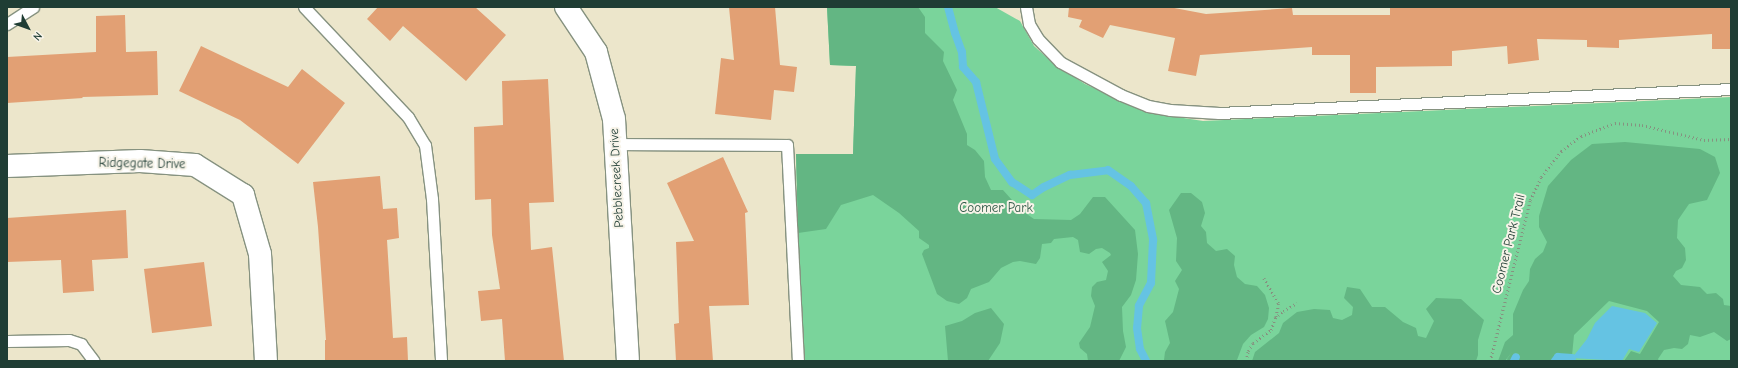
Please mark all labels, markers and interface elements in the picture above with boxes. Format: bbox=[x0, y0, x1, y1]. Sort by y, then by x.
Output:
north arrow bbox=[8, 8, 48, 48]
text: N bbox=[30, 29, 45, 43]
street label: Pebblecreek Drive bbox=[607, 128, 627, 228]
street label: Ridgegate Drive bbox=[98, 155, 186, 173]
street label: Coomer Park Trail bbox=[1489, 193, 1529, 295]
park label: Coomer Park bbox=[959, 200, 1033, 216]

